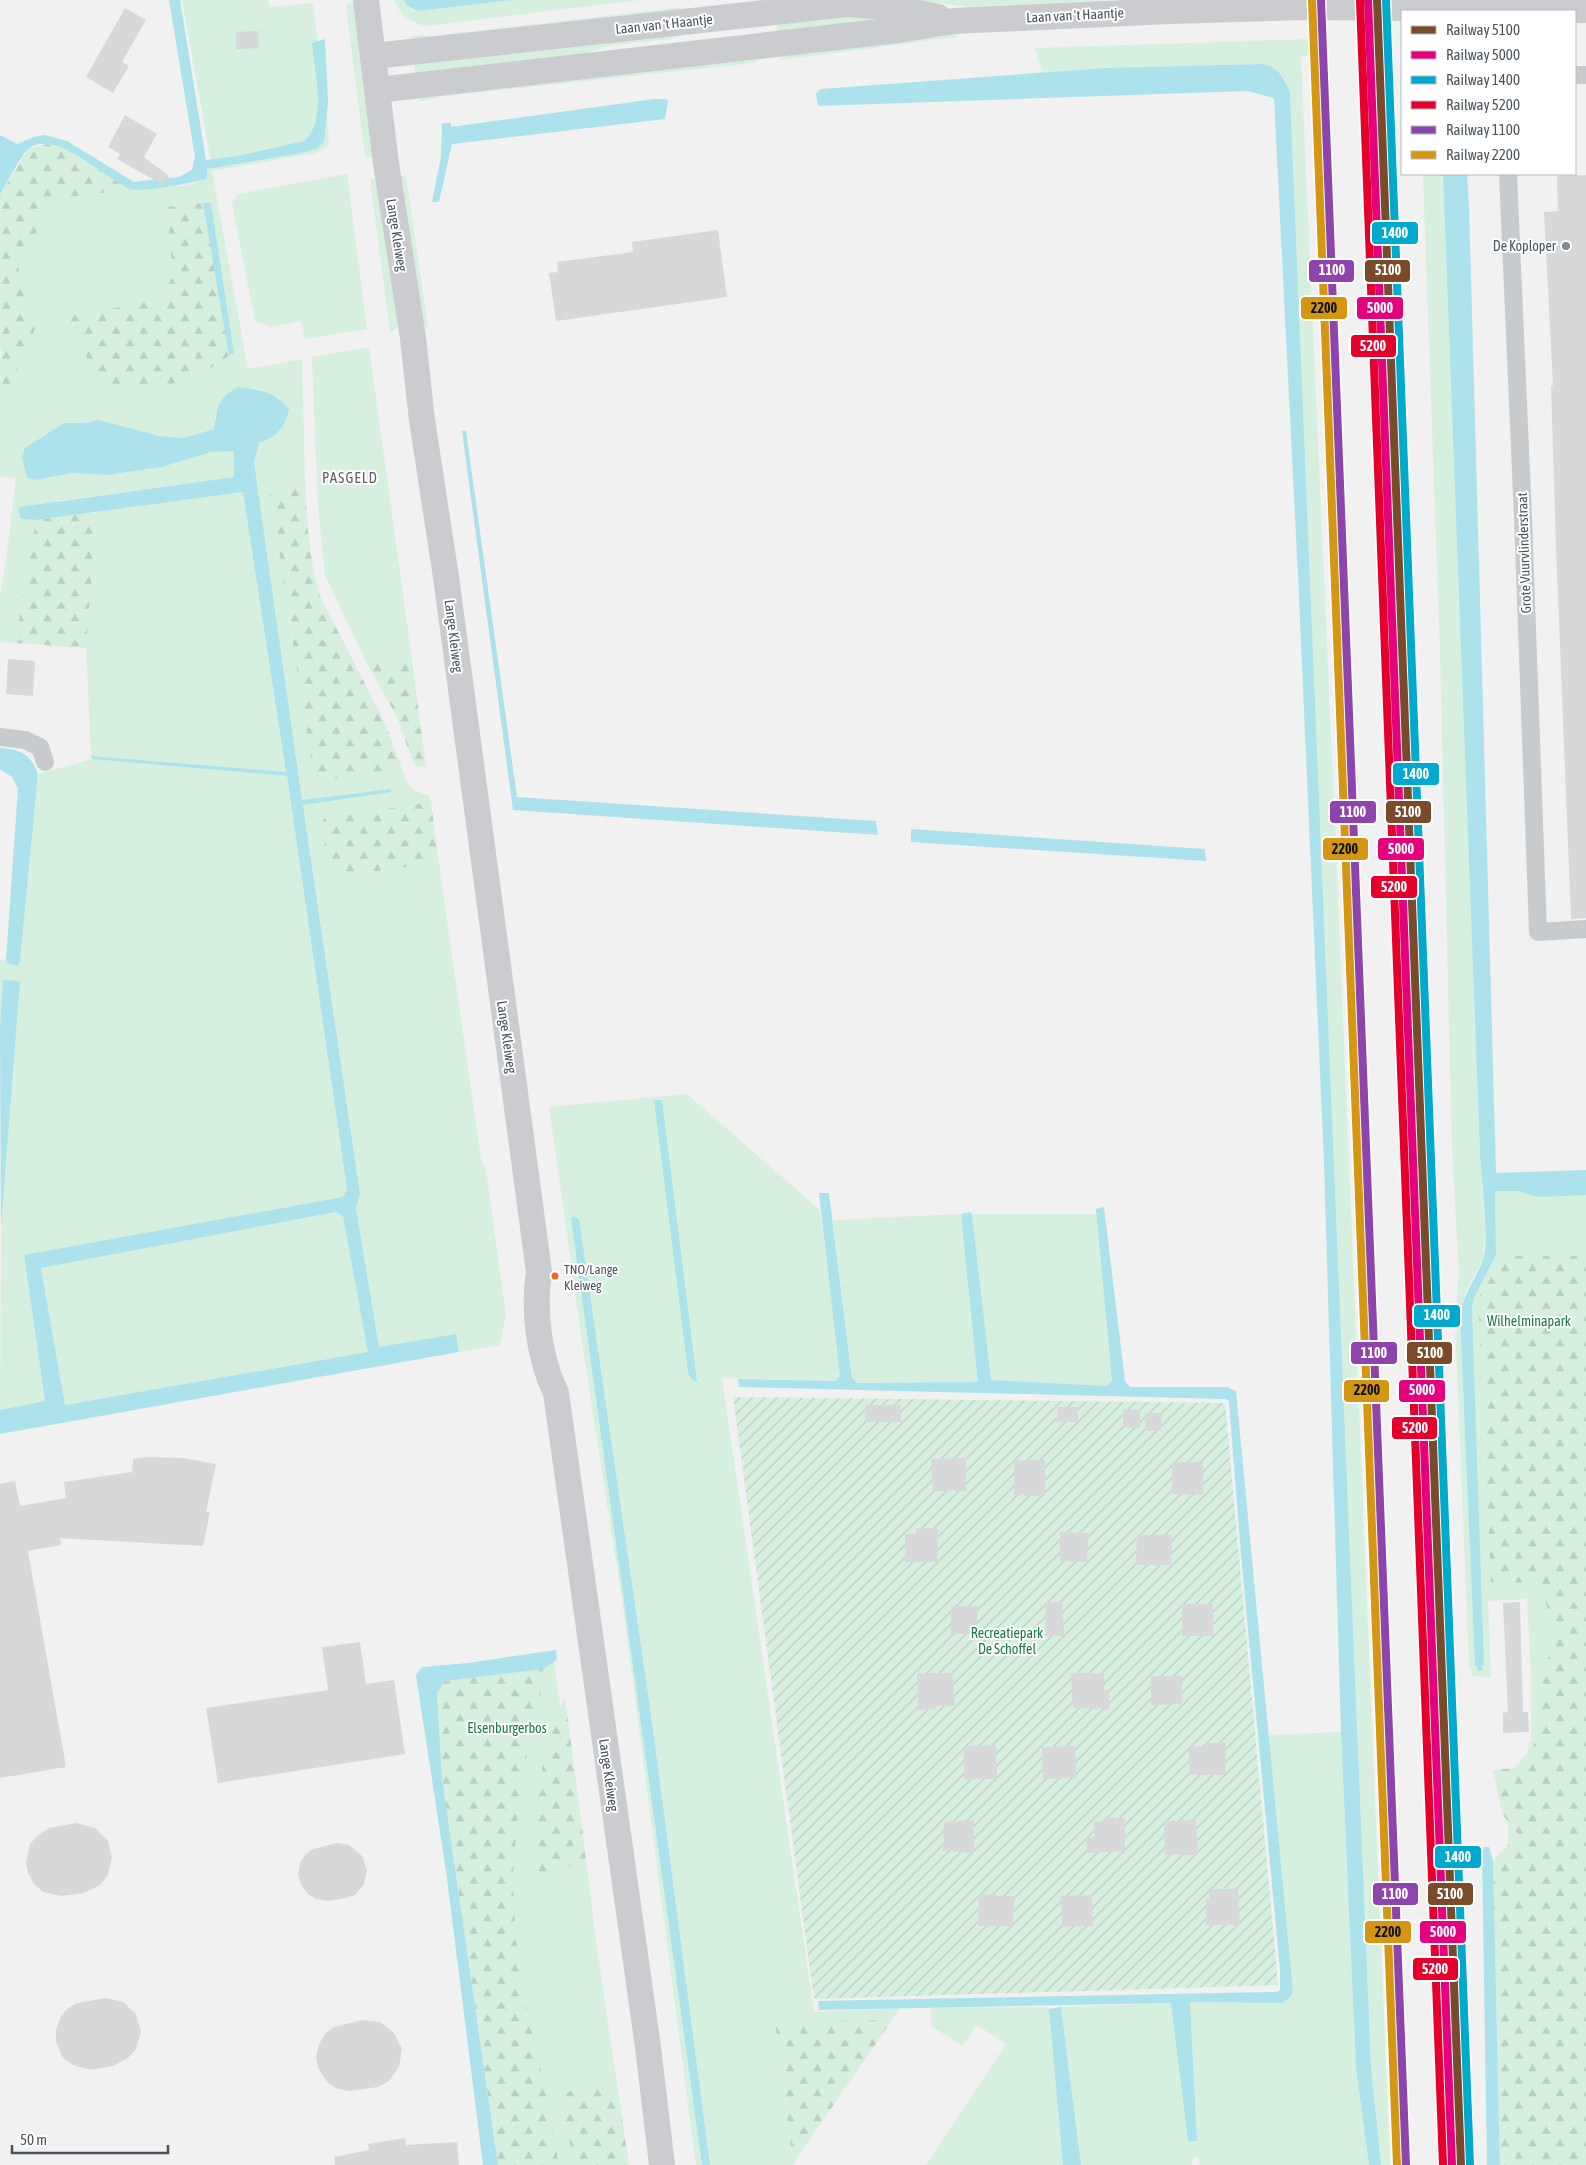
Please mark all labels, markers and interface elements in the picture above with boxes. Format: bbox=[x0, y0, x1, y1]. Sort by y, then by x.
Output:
street label: Laan van 't Haantje bbox=[1026, 4, 1124, 26]
legend bbox=[1401, 10, 1576, 175]
street label: Laan van 't Haantje bbox=[615, 11, 713, 37]
text: Railway 5100 bbox=[1446, 21, 1520, 38]
text: Railway 5000 bbox=[1446, 46, 1520, 63]
text: Railway 1400 bbox=[1446, 71, 1520, 88]
text: Railway 5200 bbox=[1446, 96, 1520, 113]
text: Railway 1100 bbox=[1446, 121, 1520, 138]
text: Railway 2200 bbox=[1446, 146, 1520, 163]
street label: Lange Kleiweg bbox=[383, 198, 411, 272]
line badge: 1400 bbox=[1371, 221, 1419, 245]
text: 1400 bbox=[1382, 225, 1409, 241]
place label: De Koploper bbox=[1493, 238, 1557, 254]
marker: De Koploper bbox=[1560, 240, 1572, 252]
line badge: 1100 bbox=[1308, 259, 1355, 283]
line badge: 5100 bbox=[1364, 259, 1411, 283]
text: 1100 bbox=[1319, 262, 1346, 278]
text: 5100 bbox=[1375, 262, 1402, 278]
line badge: 2200 bbox=[1300, 296, 1348, 320]
line badge: 5000 bbox=[1356, 296, 1404, 320]
text: 2200 bbox=[1311, 300, 1338, 316]
text: 5000 bbox=[1367, 300, 1394, 316]
line badge: 5200 bbox=[1350, 334, 1397, 358]
text: 5200 bbox=[1360, 338, 1387, 354]
district label: PASGELD bbox=[322, 469, 378, 486]
street label: Grote Vuurvlinderstraat bbox=[1514, 492, 1534, 614]
street label: Lange Kleiweg bbox=[442, 599, 466, 673]
line badge: 1400 bbox=[1392, 762, 1440, 786]
text: 1400 bbox=[1403, 766, 1430, 782]
line badge: 1100 bbox=[1329, 800, 1377, 824]
line badge: 5100 bbox=[1385, 800, 1432, 824]
text: 1100 bbox=[1340, 804, 1367, 820]
text: 5100 bbox=[1395, 804, 1422, 820]
line badge: 2200 bbox=[1322, 837, 1369, 861]
line badge: 5000 bbox=[1377, 837, 1425, 861]
text: 2200 bbox=[1332, 841, 1359, 857]
text: 5000 bbox=[1388, 841, 1415, 857]
line badge: 5200 bbox=[1370, 875, 1418, 899]
text: 5200 bbox=[1381, 879, 1408, 895]
street label: Lange Kleiweg bbox=[494, 1000, 520, 1074]
place label: TNO/Lange Kleiweg bbox=[564, 1262, 618, 1293]
marker: TNO/Lange Kleiweg bbox=[550, 1271, 560, 1281]
line badge: 1400 bbox=[1413, 1304, 1461, 1328]
text: 1400 bbox=[1424, 1307, 1451, 1323]
park label: Wilhelminapark bbox=[1487, 1313, 1571, 1329]
line badge: 1100 bbox=[1350, 1341, 1398, 1365]
line badge: 5100 bbox=[1406, 1341, 1453, 1365]
text: 1100 bbox=[1361, 1345, 1388, 1361]
text: 5100 bbox=[1417, 1345, 1444, 1361]
line badge: 2200 bbox=[1343, 1379, 1390, 1403]
line badge: 5000 bbox=[1398, 1379, 1446, 1403]
text: 2200 bbox=[1354, 1382, 1381, 1398]
text: 5000 bbox=[1409, 1382, 1436, 1398]
line badge: 5200 bbox=[1391, 1416, 1438, 1440]
text: 5200 bbox=[1402, 1420, 1429, 1436]
park label: Recreatiepark De Schoffel bbox=[971, 1625, 1043, 1657]
park label: Elsenburgerbos bbox=[467, 1720, 547, 1736]
street label: Lange Kleiweg bbox=[596, 1738, 622, 1812]
line badge: 1400 bbox=[1434, 1845, 1482, 1869]
text: 1400 bbox=[1445, 1849, 1472, 1865]
line badge: 1100 bbox=[1372, 1882, 1419, 1906]
line badge: 5100 bbox=[1427, 1882, 1474, 1906]
text: 1100 bbox=[1382, 1886, 1409, 1902]
text: 5100 bbox=[1437, 1886, 1464, 1902]
line badge: 2200 bbox=[1364, 1920, 1412, 1944]
line badge: 5000 bbox=[1419, 1920, 1467, 1944]
text: 2200 bbox=[1375, 1924, 1402, 1940]
text: 5000 bbox=[1430, 1924, 1457, 1940]
line badge: 5200 bbox=[1412, 1957, 1459, 1981]
text: 5200 bbox=[1422, 1961, 1449, 1977]
scale bar bbox=[12, 2122, 169, 2154]
text: 50 m bbox=[20, 2131, 47, 2148]

